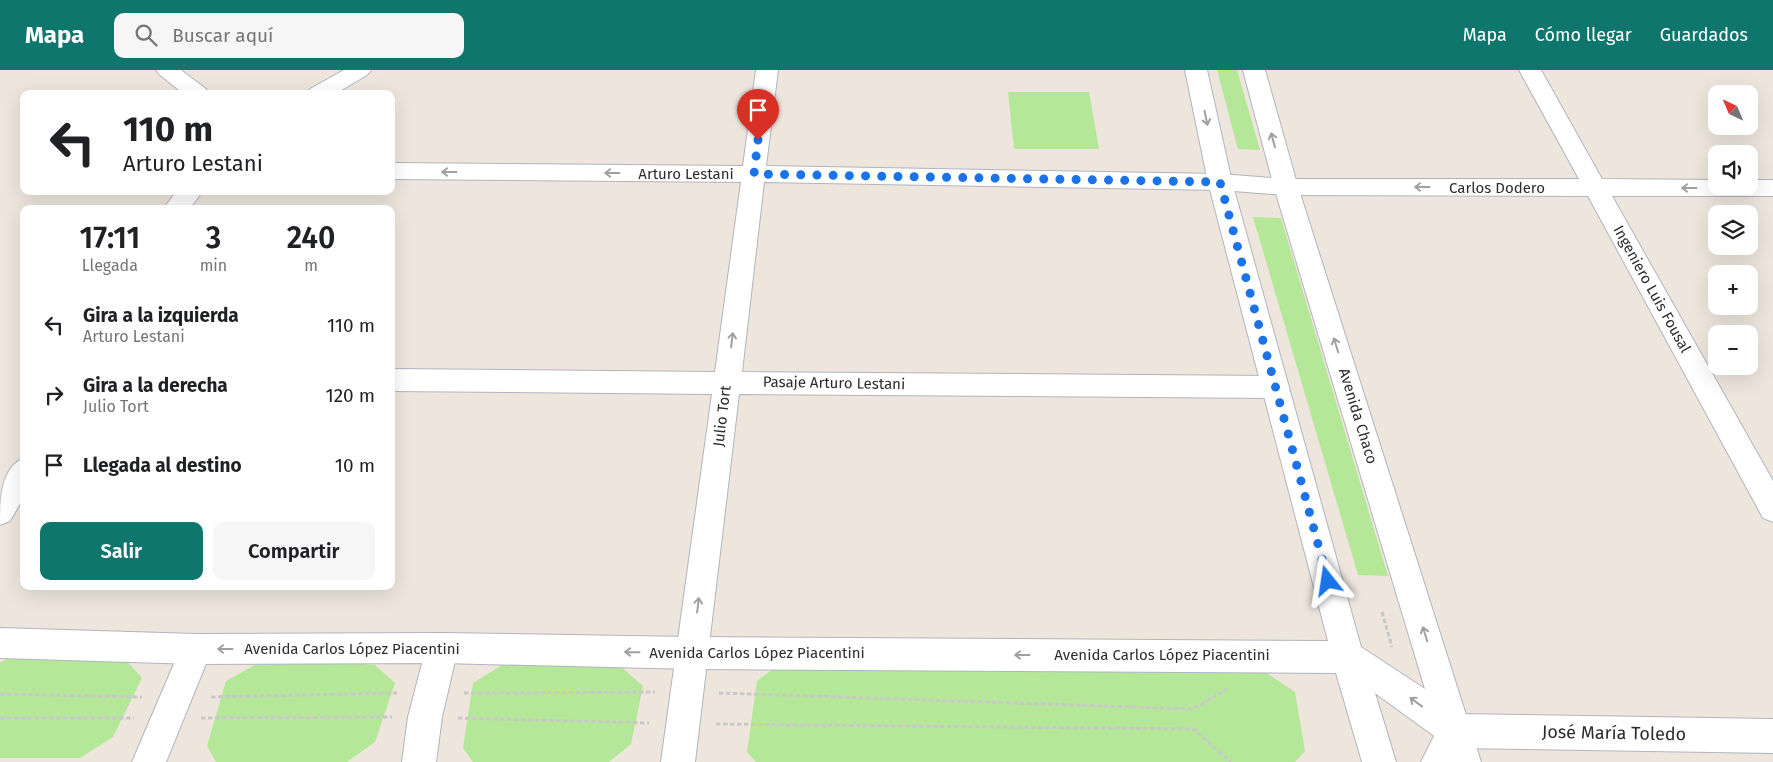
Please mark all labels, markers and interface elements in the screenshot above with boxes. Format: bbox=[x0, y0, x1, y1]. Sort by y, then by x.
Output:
search box bbox=[114, 13, 464, 58]
text: Mapa bbox=[25, 21, 84, 49]
icon: search bbox=[132, 21, 160, 49]
text: Buscar aquí bbox=[172, 24, 273, 47]
text: Mapa bbox=[1463, 24, 1507, 46]
text: Cómo llegar bbox=[1535, 24, 1632, 46]
text: Guardados bbox=[1660, 24, 1748, 46]
north arrow bbox=[1708, 85, 1758, 135]
map controls bbox=[1708, 85, 1758, 375]
pin bbox=[737, 89, 779, 140]
icon: arrive bbox=[744, 96, 772, 124]
text: 110 m bbox=[123, 108, 213, 150]
one-way arrow bbox=[1202, 109, 1212, 125]
icon: left bbox=[40, 110, 105, 175]
one-way arrow bbox=[1268, 132, 1278, 148]
button: sound bbox=[1708, 145, 1758, 195]
text: Arturo Lestani bbox=[123, 150, 263, 177]
street label: Arturo Lestani bbox=[638, 165, 734, 183]
one-way arrow bbox=[442, 167, 458, 177]
one-way arrow bbox=[604, 168, 620, 178]
street label: Carlos Dodero bbox=[1449, 179, 1545, 197]
one-way arrow bbox=[1414, 182, 1430, 192]
one-way arrow bbox=[1682, 183, 1698, 193]
button: layers bbox=[1708, 205, 1758, 255]
text: 17:11 bbox=[80, 220, 140, 256]
text: 3 bbox=[206, 220, 221, 256]
text: 240 bbox=[287, 220, 335, 256]
street label: Ingeniero Luis Fousal bbox=[1609, 222, 1695, 356]
text: Llegada bbox=[82, 256, 138, 275]
text: min bbox=[200, 256, 227, 275]
text: m bbox=[304, 256, 318, 275]
button: + bbox=[1708, 265, 1758, 315]
text: Gira a la izquierda bbox=[83, 304, 239, 327]
icon: left bbox=[40, 311, 68, 339]
text: 110 m bbox=[327, 314, 375, 337]
button: − bbox=[1708, 325, 1758, 375]
text: Arturo Lestani bbox=[83, 327, 185, 346]
one-way arrow bbox=[727, 332, 737, 348]
one-way arrow bbox=[1331, 338, 1340, 354]
street label: Avenida Chaco bbox=[1335, 366, 1381, 466]
street label: Pasaje Arturo Lestani bbox=[763, 373, 905, 393]
text: Gira a la derecha bbox=[83, 374, 228, 397]
icon: right bbox=[40, 381, 68, 409]
text: 120 m bbox=[325, 384, 375, 407]
street label: Julio Tort bbox=[709, 384, 735, 448]
text: Julio Tort bbox=[83, 397, 149, 416]
icon: arrive bbox=[40, 451, 68, 479]
text: Llegada al destino bbox=[83, 454, 242, 477]
text: 10 m bbox=[335, 454, 375, 477]
button: Salir bbox=[40, 522, 203, 580]
button: Compartir bbox=[213, 522, 375, 580]
position arrow bbox=[1301, 554, 1353, 606]
one-way arrow bbox=[693, 597, 703, 613]
one-way arrow bbox=[1420, 627, 1430, 643]
street label: Avenida Carlos López Piacentini bbox=[244, 640, 460, 658]
one-way arrow bbox=[217, 644, 233, 654]
street label: Avenida Carlos López Piacentini bbox=[649, 644, 865, 662]
street label: Avenida Carlos López Piacentini bbox=[1054, 646, 1270, 664]
one-way arrow bbox=[624, 647, 640, 657]
one-way arrow bbox=[1014, 650, 1030, 660]
one-way arrow bbox=[1409, 697, 1423, 707]
street label: José María Toledo bbox=[1542, 721, 1686, 745]

